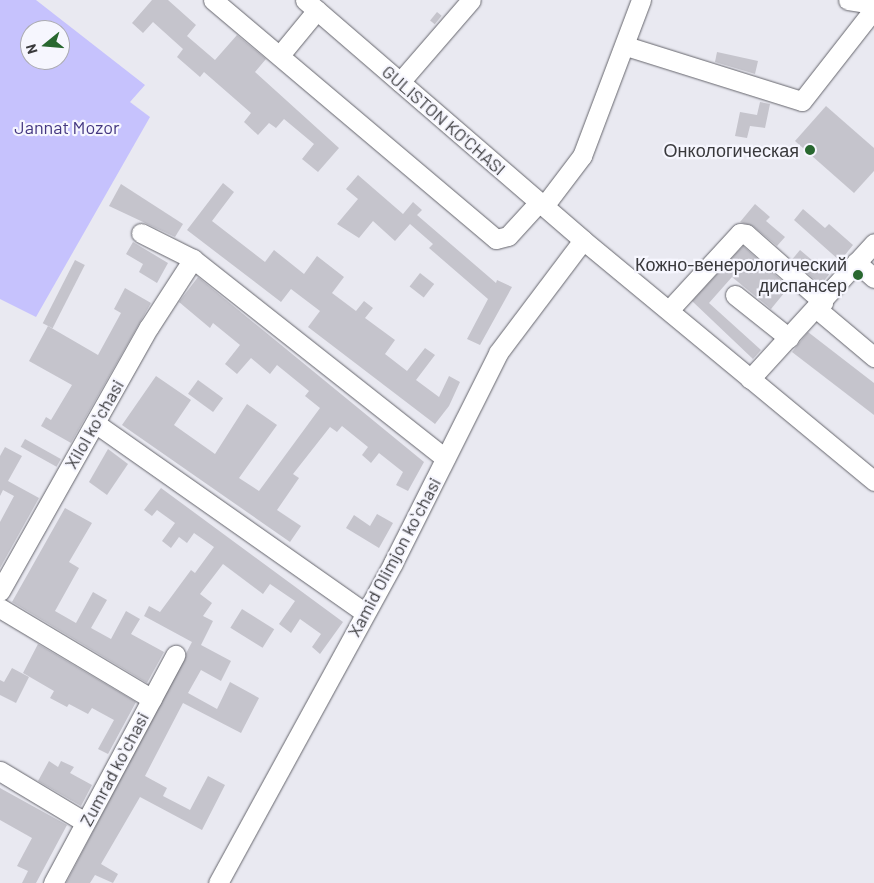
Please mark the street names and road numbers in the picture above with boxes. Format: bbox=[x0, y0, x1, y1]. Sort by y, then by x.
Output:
street label: GULISTON KO'CHASI bbox=[378, 60, 510, 180]
street label: Xilol koʻchasi bbox=[60, 376, 128, 472]
street label: Xamid Olimjon koʻchasi bbox=[343, 474, 445, 640]
street label: Zumrad koʻchasi bbox=[75, 708, 153, 830]

